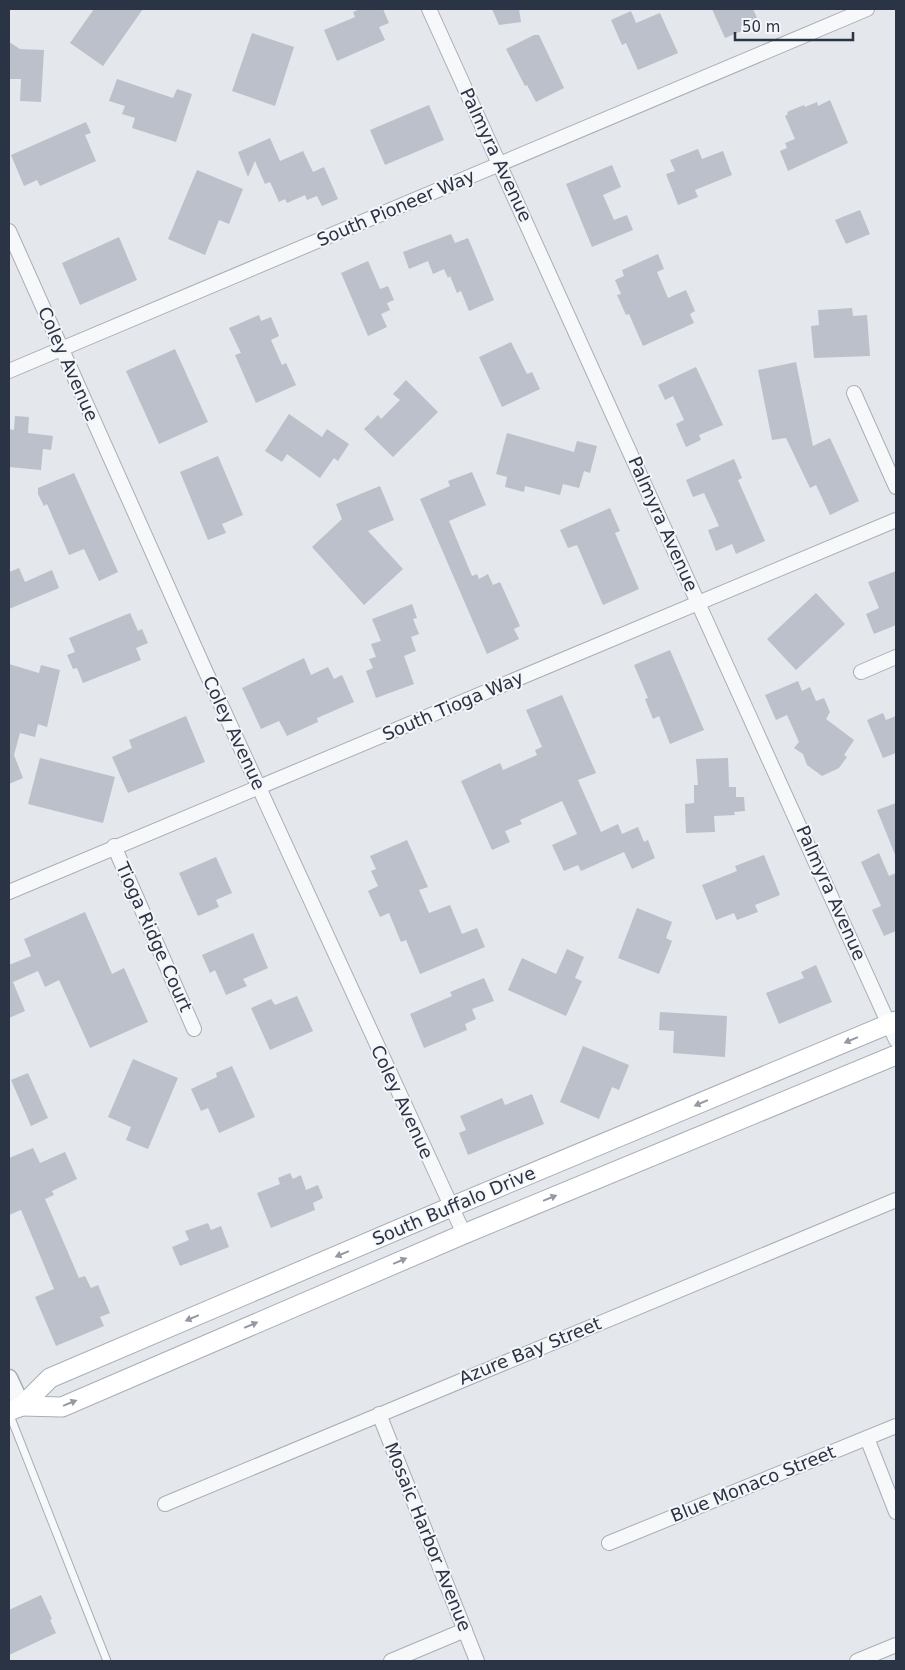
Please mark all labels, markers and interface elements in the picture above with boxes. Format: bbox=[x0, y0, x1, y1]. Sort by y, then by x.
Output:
scale bar bbox=[735, 10, 852, 42]
text: 50 m bbox=[742, 18, 780, 36]
street label: Palmyra Avenue bbox=[456, 85, 537, 225]
street label: South Pioneer Way bbox=[314, 165, 478, 250]
street label: Coley Avenue bbox=[34, 303, 103, 424]
street label: Palmyra Avenue bbox=[624, 453, 703, 594]
street label: South Tioga Way bbox=[379, 666, 527, 745]
street label: Coley Avenue bbox=[199, 673, 270, 793]
street label: Palmyra Avenue bbox=[792, 822, 871, 963]
street label: Tioga Ridge Court bbox=[112, 858, 197, 1015]
one-way arrow bbox=[844, 1037, 858, 1045]
street label: Coley Avenue bbox=[367, 1042, 438, 1162]
one-way arrow bbox=[694, 1099, 708, 1107]
street label: South Buffalo Drive bbox=[369, 1162, 538, 1249]
one-way arrow bbox=[543, 1194, 557, 1202]
one-way arrow bbox=[335, 1250, 349, 1258]
one-way arrow bbox=[393, 1257, 407, 1265]
street label: Azure Bay Street bbox=[456, 1312, 604, 1389]
one-way arrow bbox=[185, 1314, 199, 1322]
one-way arrow bbox=[244, 1321, 258, 1329]
one-way arrow bbox=[63, 1399, 77, 1407]
street label: Mosaic Harbor Avenue bbox=[381, 1439, 476, 1634]
street label: Blue Monaco Street bbox=[667, 1441, 838, 1526]

